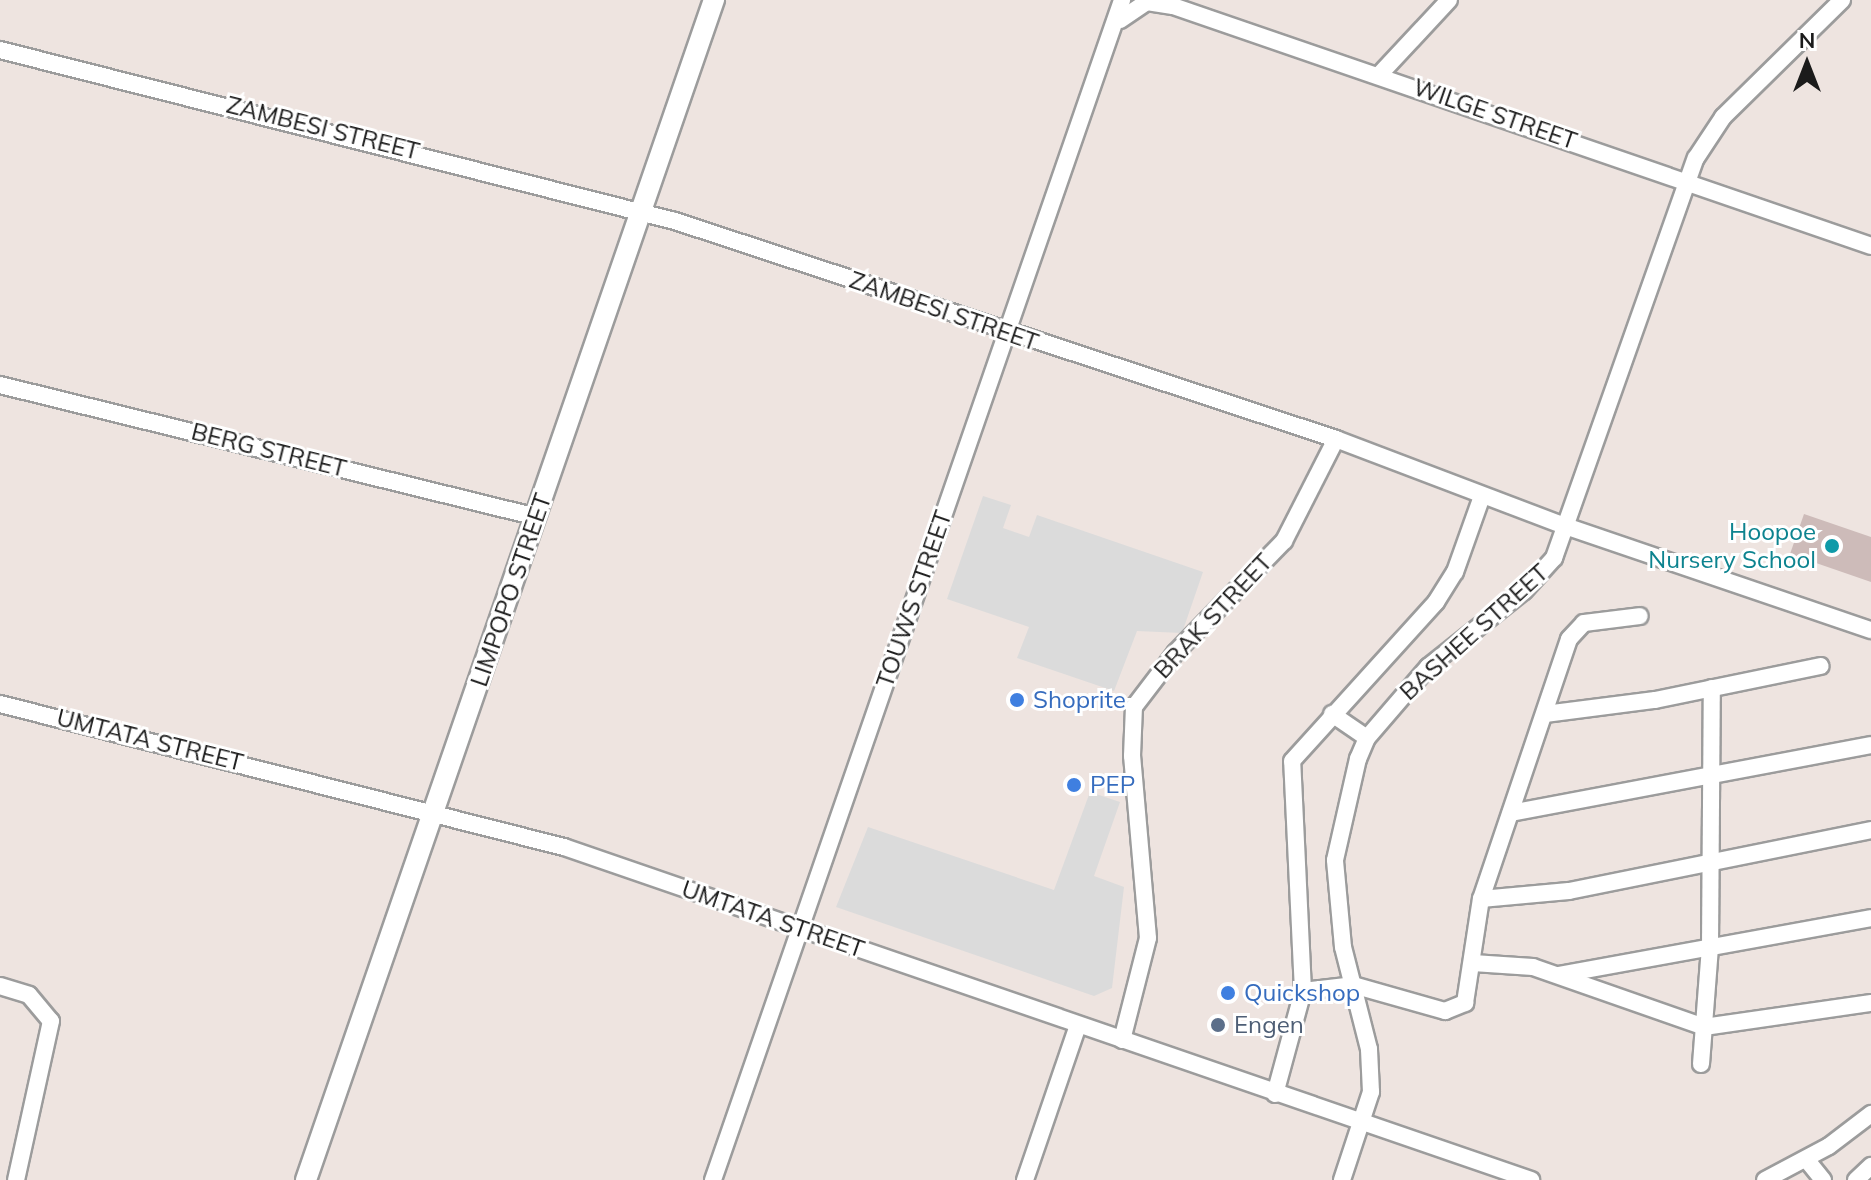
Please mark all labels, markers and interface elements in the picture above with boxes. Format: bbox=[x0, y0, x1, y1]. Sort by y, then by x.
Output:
north arrow bbox=[1767, 24, 1847, 104]
text: N bbox=[1799, 26, 1815, 54]
street label: WILGE STREET bbox=[1409, 73, 1581, 155]
street label: ZAMBESI STREET bbox=[223, 90, 423, 166]
street label: ZAMBESI STREET bbox=[846, 265, 1042, 357]
street label: BERG STREET bbox=[188, 417, 350, 483]
street label: LIMPOPO STREET bbox=[464, 490, 558, 690]
street label: TOUWS STREET bbox=[870, 507, 958, 691]
place label: Hoopoe Nursery School bbox=[1648, 518, 1816, 574]
marker: Hoopoe Nursery School bbox=[1823, 537, 1841, 555]
street label: BRAK STREET bbox=[1148, 548, 1278, 684]
street label: BASHEE STREET bbox=[1394, 558, 1554, 706]
place label: Shoprite bbox=[1033, 686, 1126, 714]
marker: Shoprite bbox=[1008, 691, 1026, 709]
street label: UMTATA STREET bbox=[54, 703, 246, 777]
place label: PEP bbox=[1090, 771, 1135, 799]
marker: PEP bbox=[1065, 776, 1083, 794]
street label: UMTATA STREET bbox=[678, 874, 868, 964]
place label: Quickshop bbox=[1244, 979, 1360, 1007]
marker: Quickshop bbox=[1219, 984, 1237, 1002]
place label: Engen bbox=[1234, 1011, 1304, 1039]
marker: Engen bbox=[1209, 1016, 1227, 1034]

